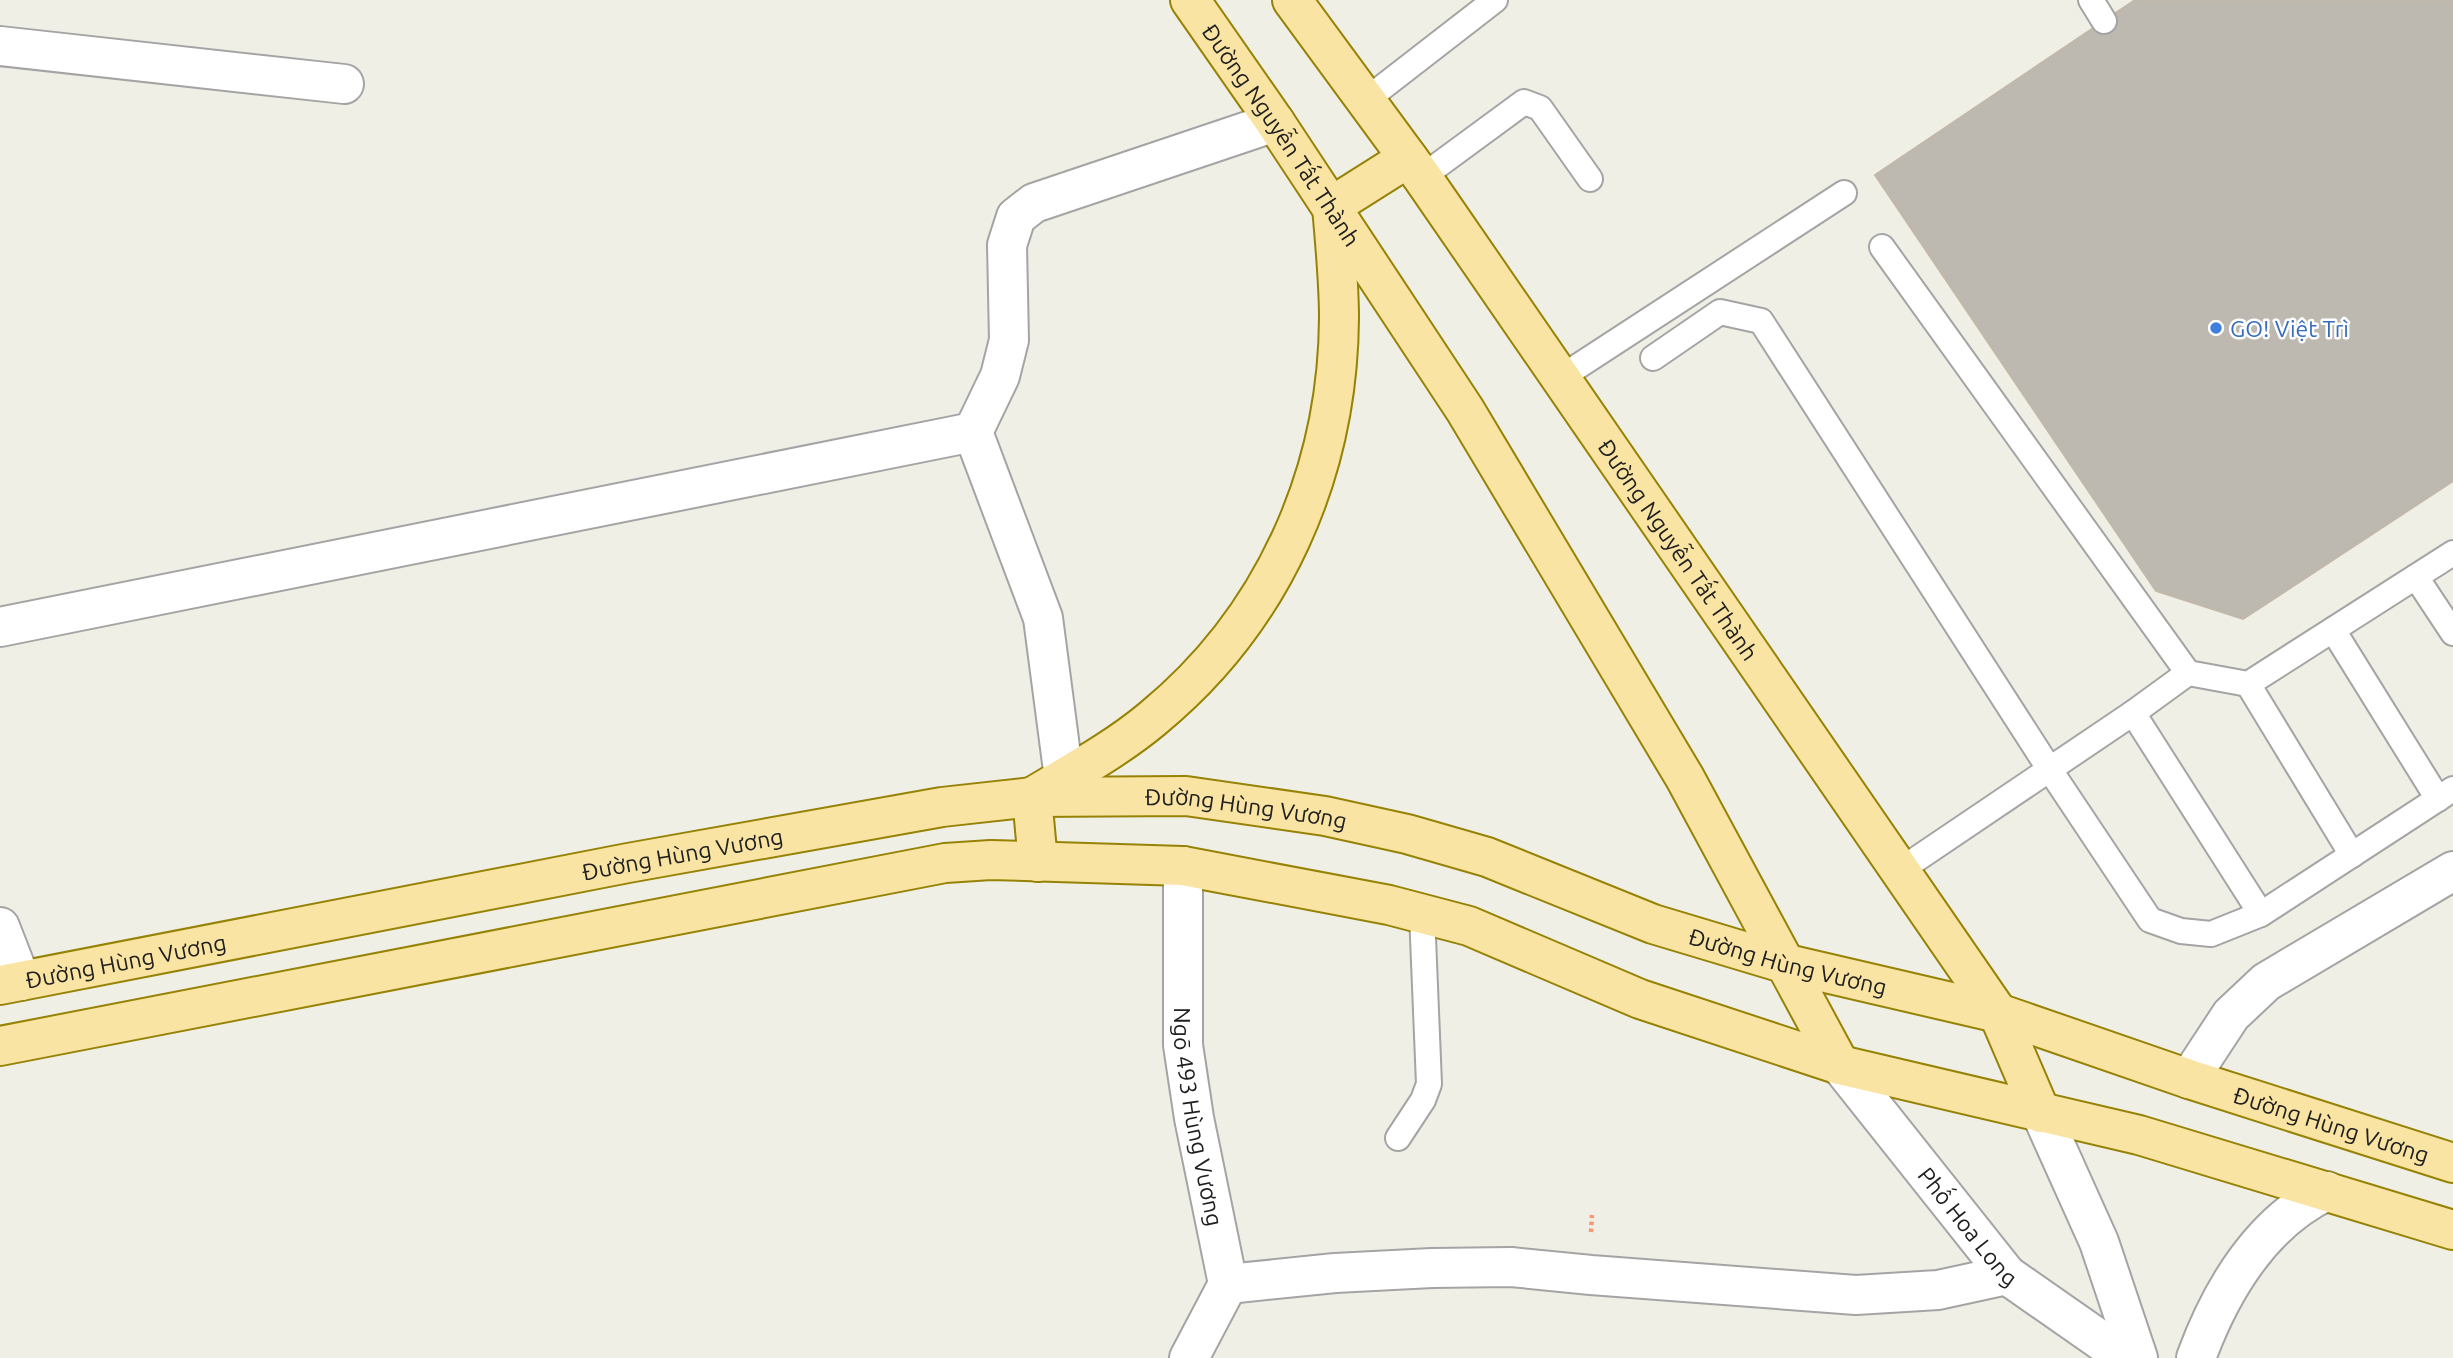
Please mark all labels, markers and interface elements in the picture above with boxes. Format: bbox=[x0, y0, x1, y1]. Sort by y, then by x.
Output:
street label: Đường Nguyễn Tất Thành bbox=[1198, 19, 1366, 250]
place label: GO! Việt Trì bbox=[2230, 316, 2349, 341]
marker: GO! Việt Trì bbox=[2208, 320, 2224, 336]
street label: Đường Nguyễn Tất Thành bbox=[1594, 434, 1763, 665]
street label: Đường Hùng Vương bbox=[1145, 783, 1349, 833]
street label: Đường Hùng Vương bbox=[580, 823, 785, 884]
street label: Đường Hùng Vương bbox=[1686, 923, 1889, 999]
street label: Đường Hùng Vương bbox=[23, 929, 228, 992]
street label: Ngõ 493 Hùng Vương bbox=[1171, 1007, 1228, 1228]
street label: Đường Hùng Vương bbox=[2231, 1082, 2433, 1167]
street label: Phố Hoa Long bbox=[1914, 1162, 2022, 1291]

